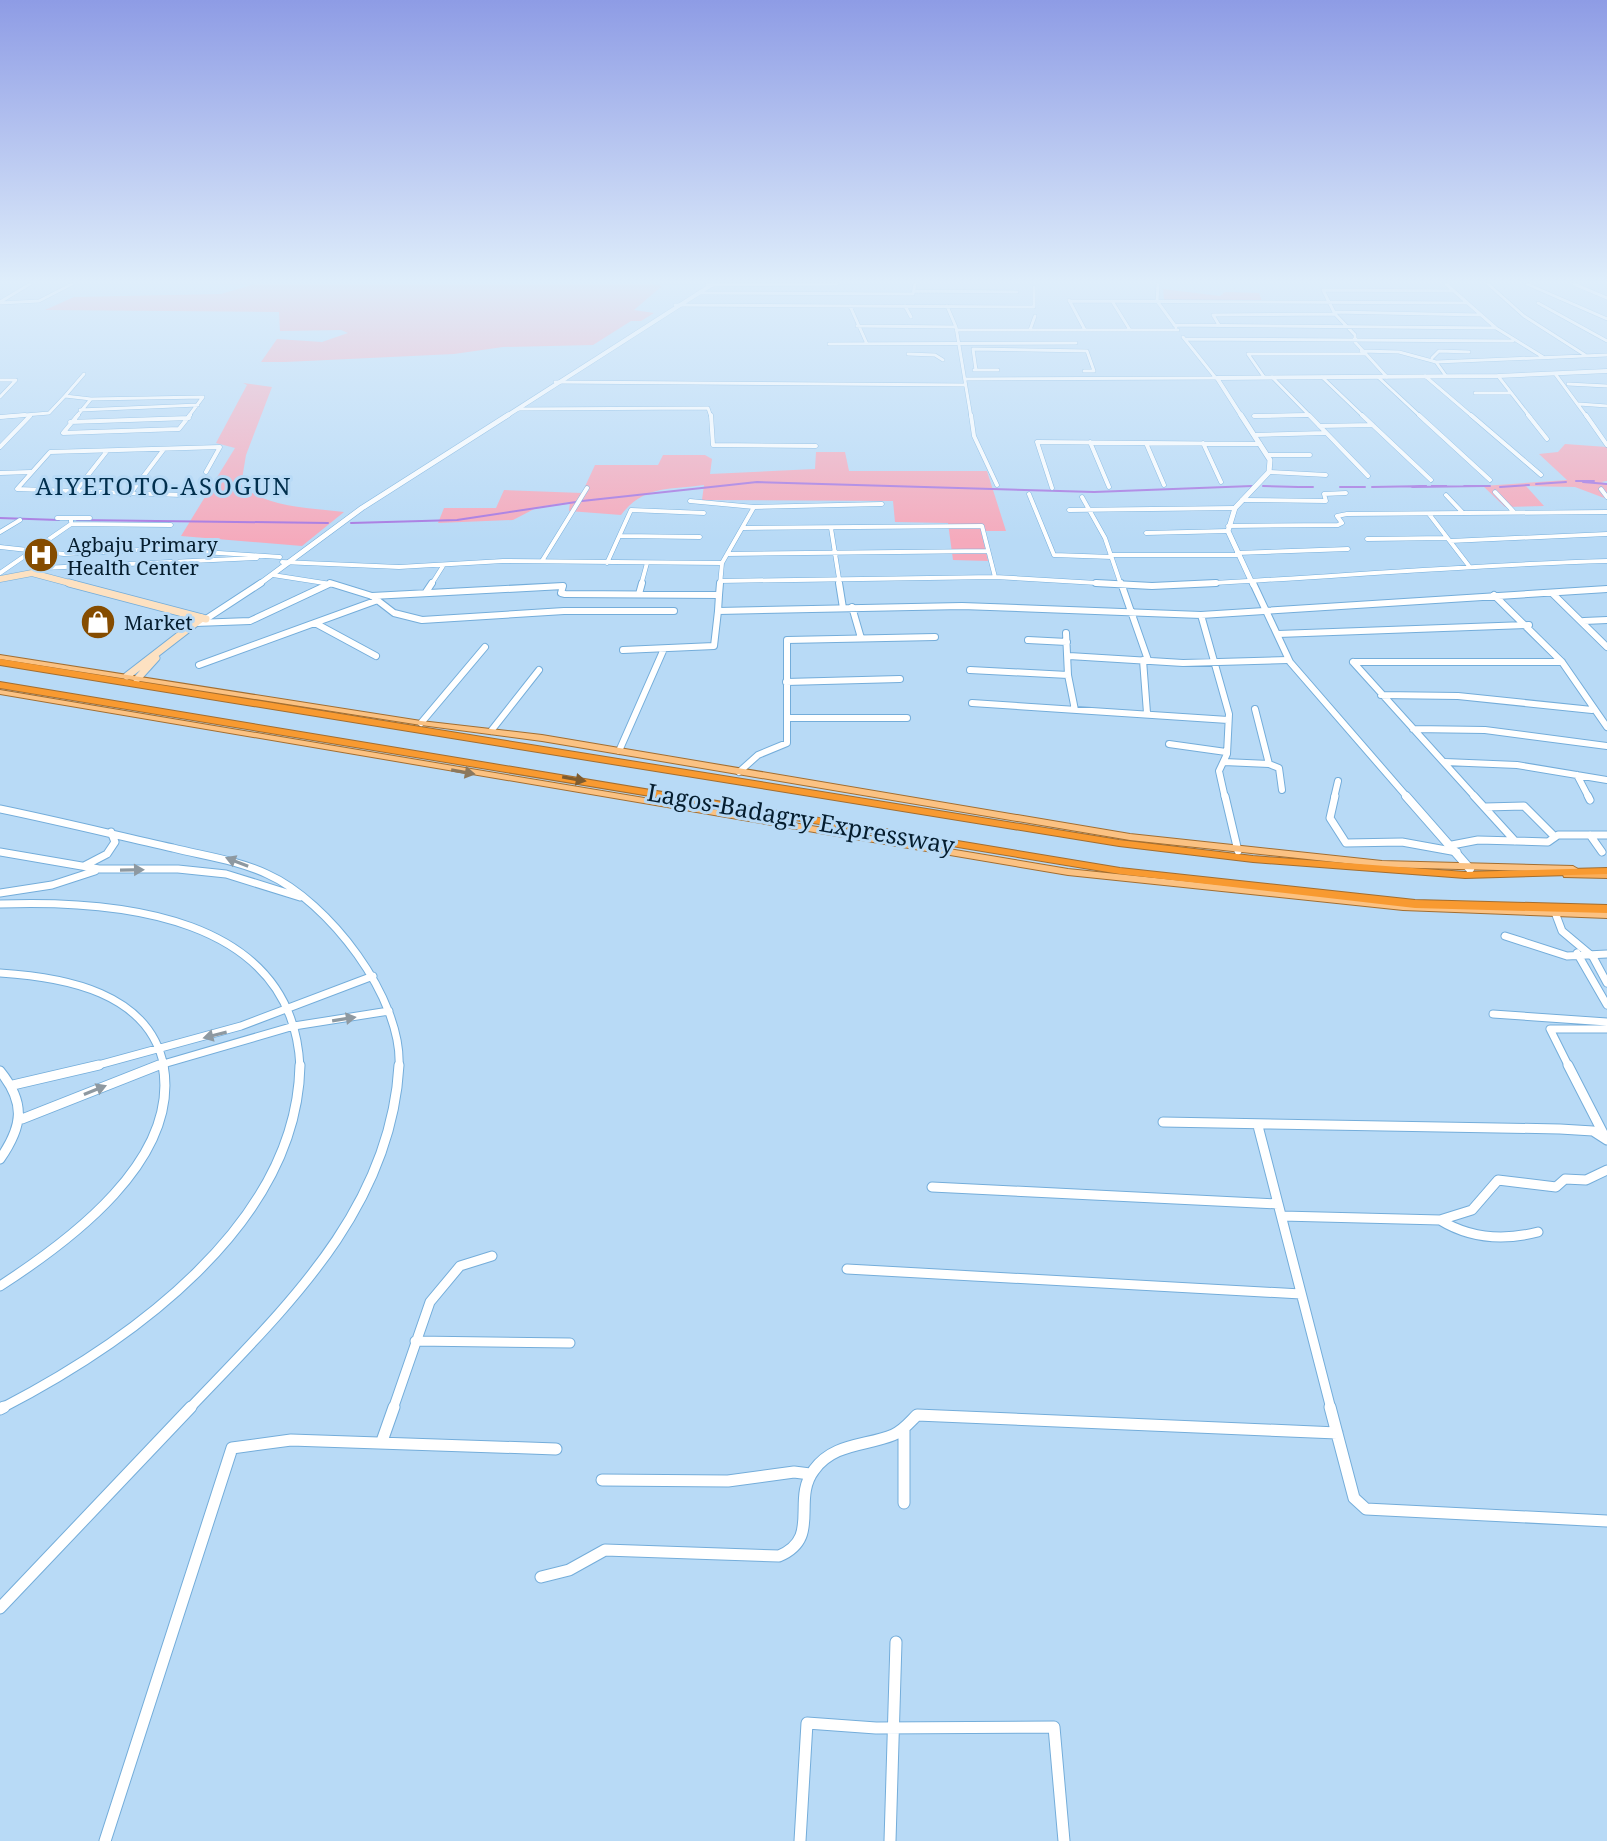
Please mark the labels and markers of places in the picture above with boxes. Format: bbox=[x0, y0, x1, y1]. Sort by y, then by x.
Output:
place label: Agbaju Primary Health Center bbox=[67, 531, 218, 581]
hospital icon: Agbaju Primary Health Center bbox=[22, 536, 60, 574]
shop icon: Market bbox=[79, 603, 117, 641]
place label: Market bbox=[124, 609, 192, 636]

